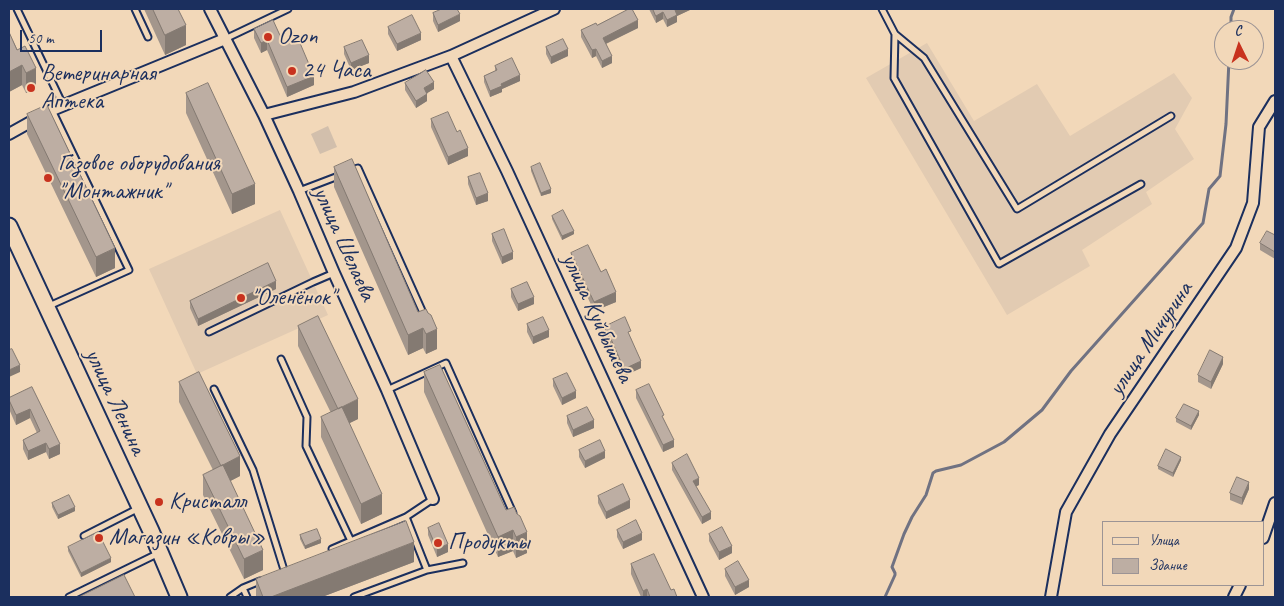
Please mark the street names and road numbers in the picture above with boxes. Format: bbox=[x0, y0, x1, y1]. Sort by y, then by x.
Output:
street label: улица Шелаева bbox=[306, 183, 382, 305]
street label: улица Куйбышева bbox=[555, 249, 639, 387]
street label: улица Мичурина bbox=[1102, 277, 1200, 401]
street label: улица Ленина bbox=[78, 344, 152, 460]

